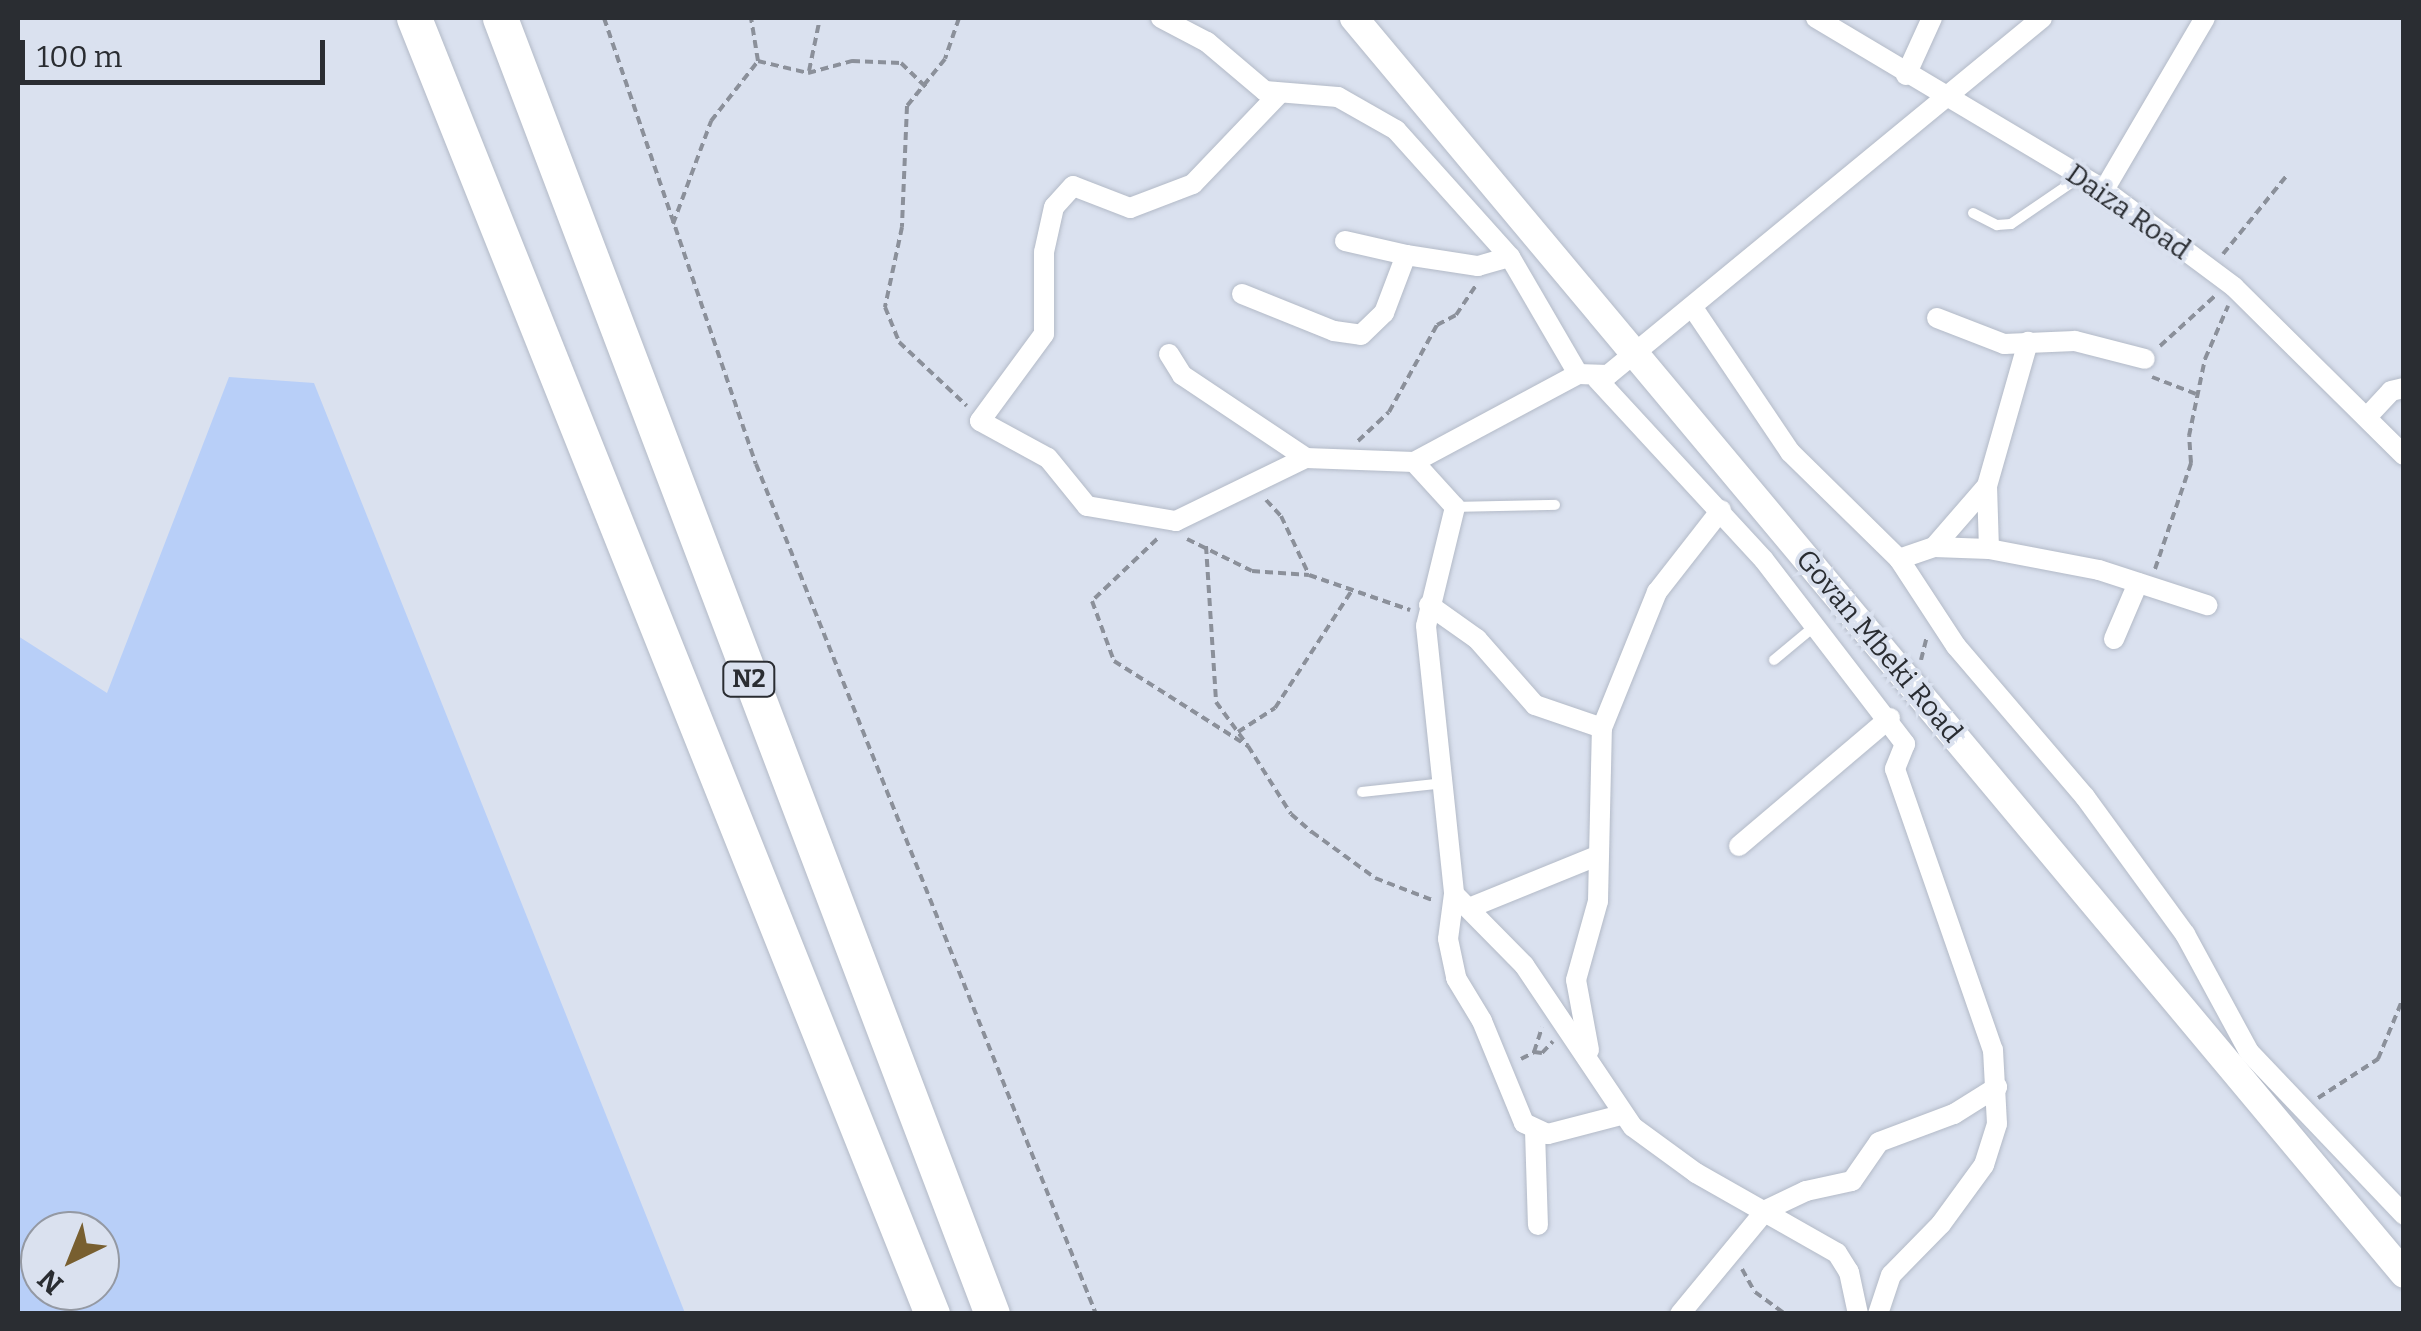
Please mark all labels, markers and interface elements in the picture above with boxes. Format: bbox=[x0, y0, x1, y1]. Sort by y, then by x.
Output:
scale bar bbox=[25, 20, 330, 82]
text: 100 m bbox=[37, 39, 122, 75]
street label: Daiza Road bbox=[2060, 157, 2196, 267]
street label: Govan Mbeki Road bbox=[1789, 543, 1969, 749]
road number: N2 bbox=[722, 659, 776, 699]
north arrow bbox=[20, 1211, 120, 1311]
text: N bbox=[31, 1262, 70, 1301]

